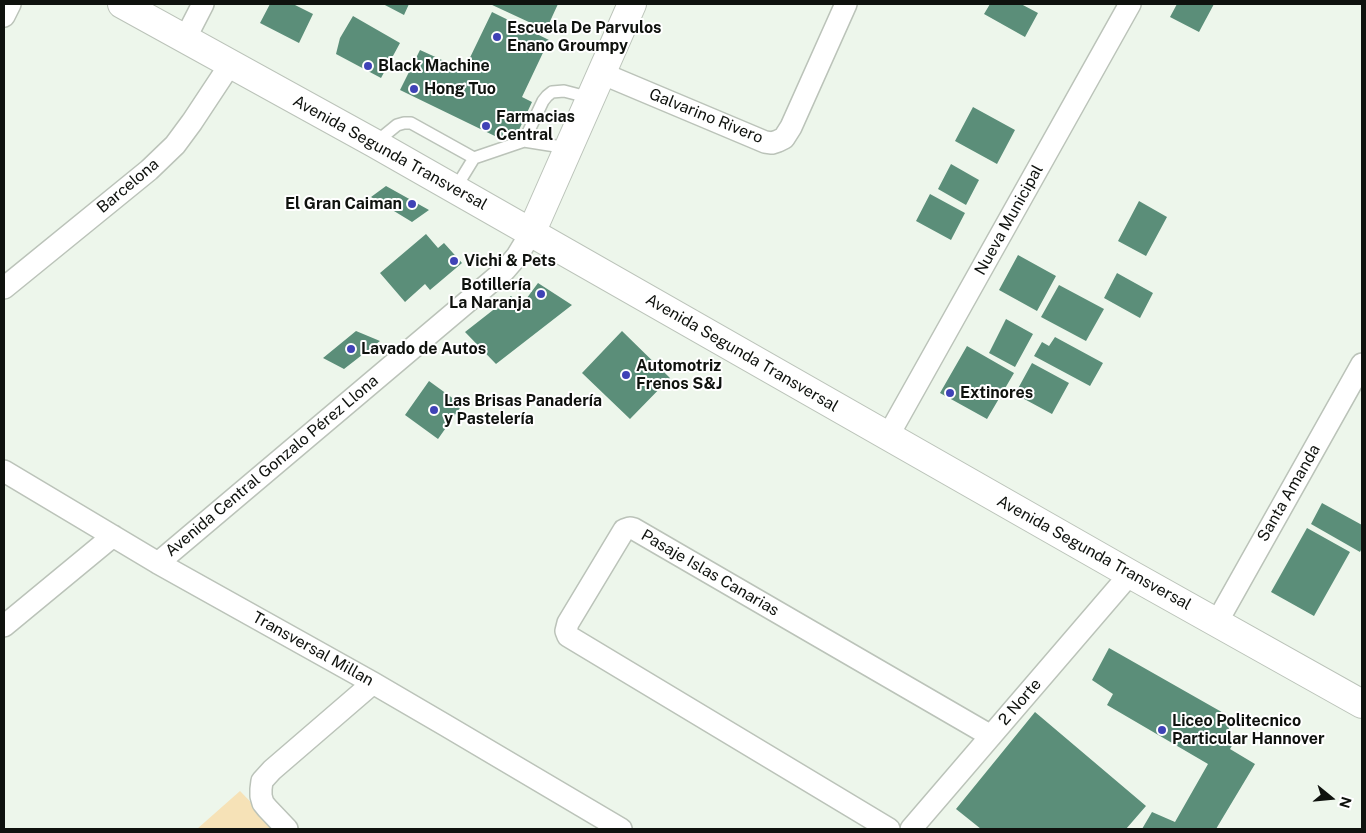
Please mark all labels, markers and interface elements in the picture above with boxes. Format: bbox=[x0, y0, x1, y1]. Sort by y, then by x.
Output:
place label: Escuela De Parvulos Enano Groumpy bbox=[507, 18, 662, 56]
marker: Escuela De Parvulos Enano Groumpy bbox=[491, 31, 503, 43]
place label: Black Machine bbox=[378, 56, 490, 76]
marker: Black Machine bbox=[362, 60, 374, 72]
place label: Hong Tuo bbox=[424, 79, 496, 99]
marker: Hong Tuo bbox=[408, 83, 420, 95]
street label: Galvarino Rivero bbox=[646, 84, 766, 148]
street label: Avenida Segunda Transversal bbox=[289, 91, 491, 215]
place label: Farmacias Central bbox=[496, 107, 575, 145]
marker: Farmacias Central bbox=[480, 120, 492, 132]
street label: Barcelona bbox=[93, 155, 163, 217]
street label: Nueva Municipal bbox=[971, 161, 1047, 279]
place label: El Gran Caiman bbox=[285, 194, 402, 214]
marker: El Gran Caiman bbox=[406, 198, 418, 210]
place label: Vichi & Pets bbox=[464, 251, 556, 271]
marker: Vichi & Pets bbox=[448, 255, 460, 267]
place label: Botillería La Naranja bbox=[449, 275, 531, 313]
marker: Botillería La Naranja bbox=[535, 288, 547, 300]
street label: Avenida Segunda Transversal bbox=[642, 290, 842, 416]
place label: Lavado de Autos bbox=[361, 339, 486, 359]
marker: Lavado de Autos bbox=[345, 343, 357, 355]
place label: Automotriz Frenos S&J bbox=[636, 356, 722, 394]
marker: Automotriz Frenos S&J bbox=[620, 369, 632, 381]
street label: Avenida Central Gonzalo Pérez Llona bbox=[162, 371, 382, 561]
place label: Extinores bbox=[960, 383, 1033, 403]
marker: Extinores bbox=[944, 387, 956, 399]
place label: Las Brisas Panadería y Pastelería bbox=[444, 391, 602, 429]
marker: Las Brisas Panadería y Pastelería bbox=[428, 404, 440, 416]
street label: Santa Amanda bbox=[1253, 441, 1325, 545]
street label: Avenida Segunda Transversal bbox=[993, 491, 1195, 615]
street label: Pasaje Islas Canarias bbox=[638, 526, 782, 620]
street label: Transversal Millan bbox=[249, 608, 377, 690]
street label: 2 Norte bbox=[995, 675, 1045, 729]
place label: Liceo Politecnico Particular Hannover bbox=[1172, 711, 1325, 749]
marker: Liceo Politecnico Particular Hannover bbox=[1156, 724, 1168, 736]
north arrow bbox=[1306, 773, 1356, 823]
text: N bbox=[1336, 795, 1355, 810]

